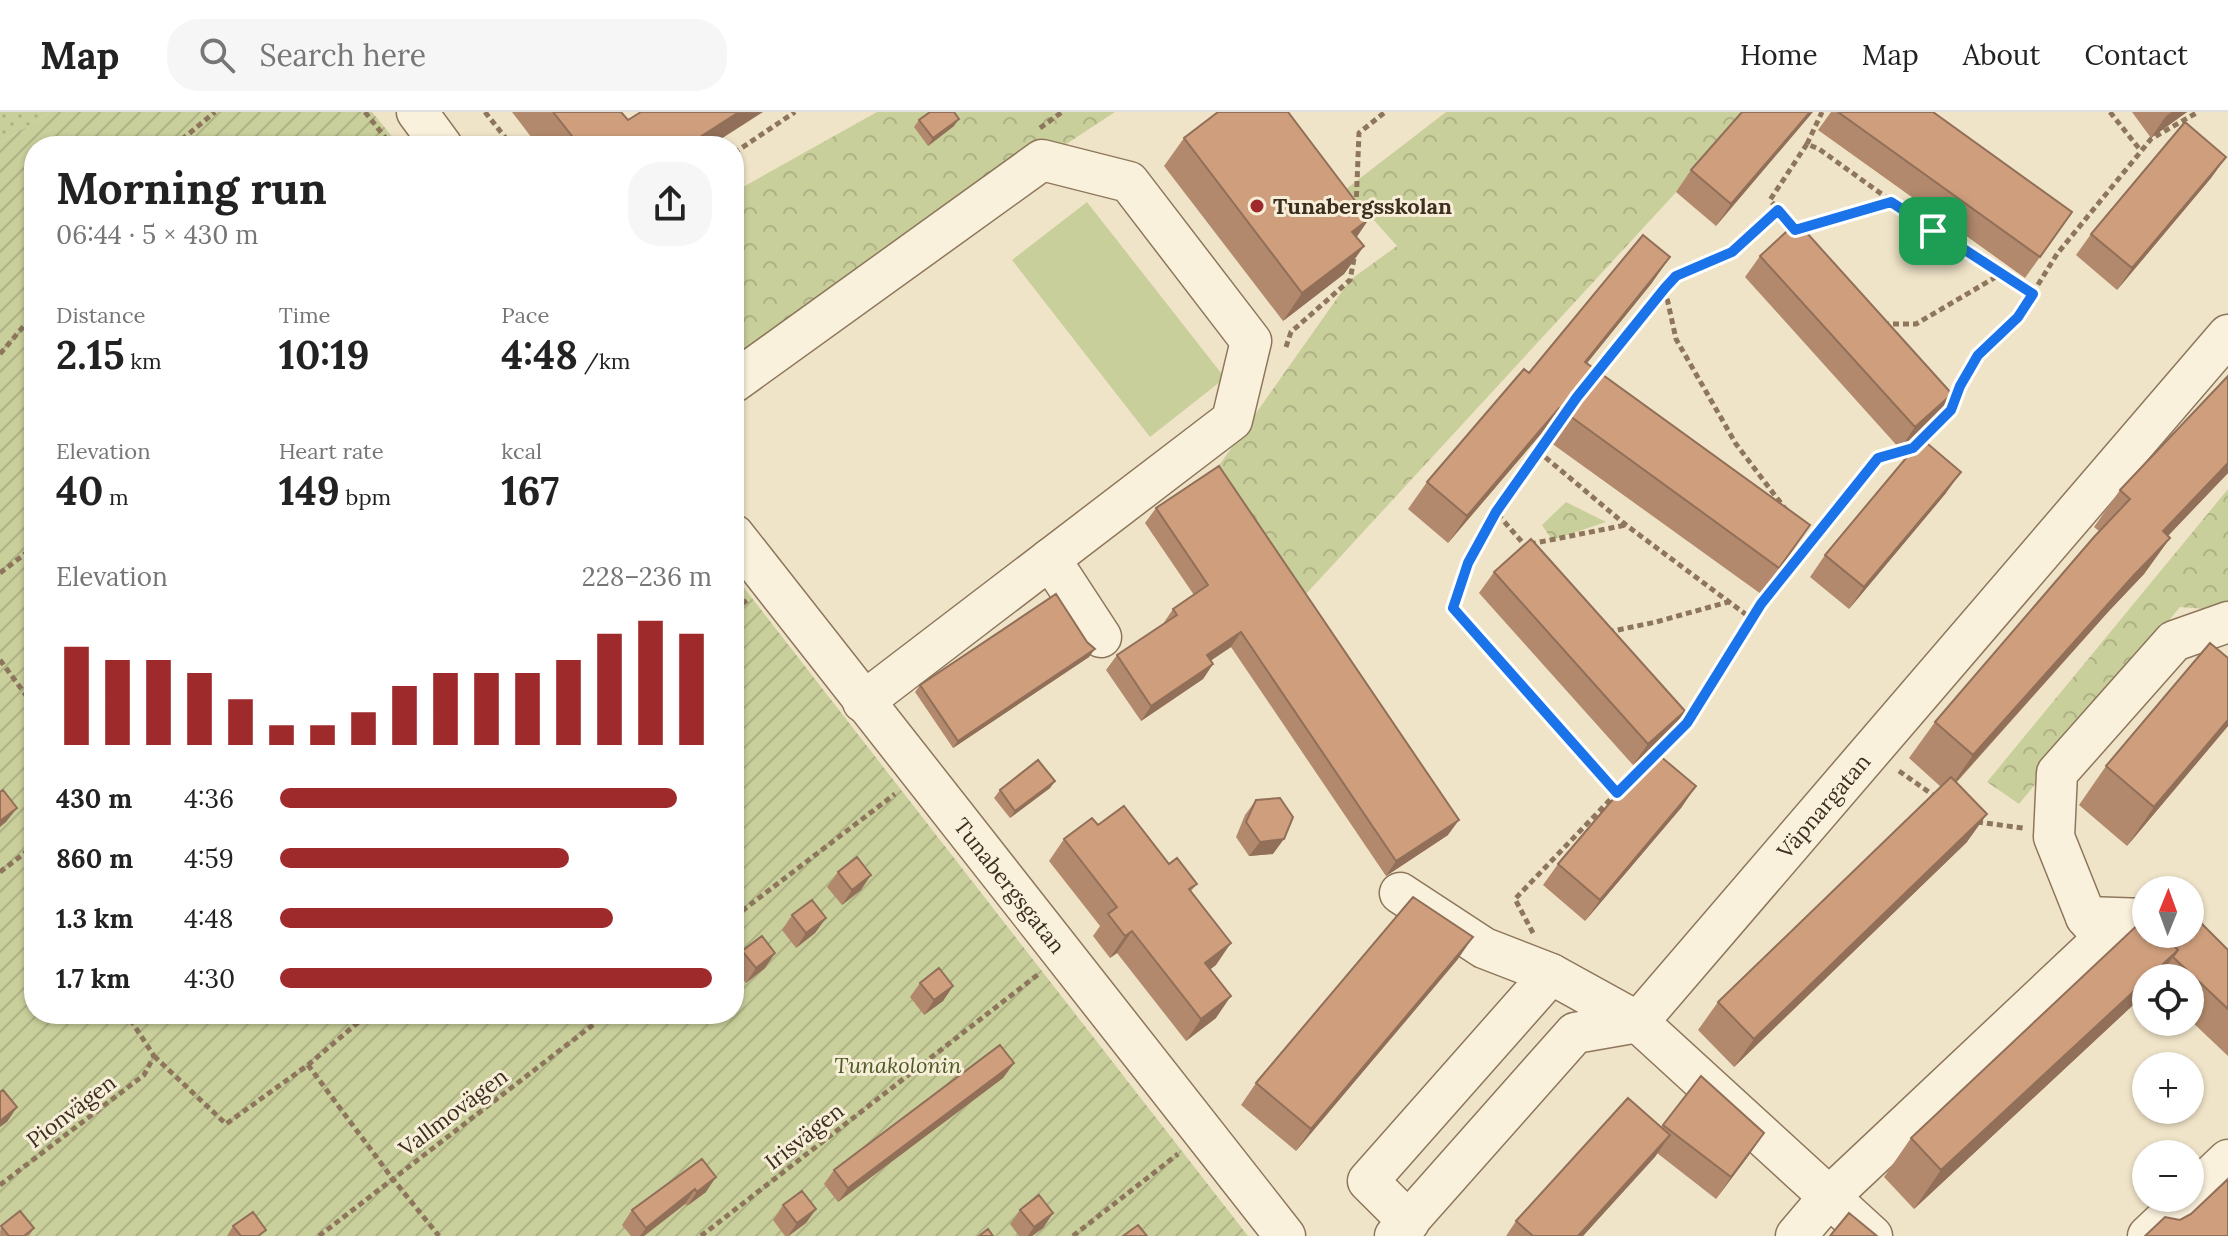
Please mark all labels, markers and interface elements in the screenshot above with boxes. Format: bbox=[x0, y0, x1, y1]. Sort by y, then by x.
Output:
search box bbox=[167, 19, 727, 91]
text: Map bbox=[40, 31, 119, 79]
icon: search bbox=[195, 33, 239, 77]
text: Search here bbox=[259, 36, 426, 74]
text: Home bbox=[1740, 37, 1818, 73]
text: Map bbox=[1862, 37, 1919, 73]
text: About bbox=[1963, 37, 2040, 73]
text: Contact bbox=[2084, 37, 2188, 73]
text: Morning run bbox=[56, 160, 327, 216]
button: share bbox=[628, 162, 712, 246]
place label: Tunabergsskolan bbox=[1273, 192, 1452, 220]
marker: Tunabergsskolan bbox=[1248, 197, 1266, 215]
pin bbox=[1899, 197, 1967, 265]
icon: arrive bbox=[1911, 209, 1955, 253]
text: 06:44 · 5 × 430 m bbox=[56, 218, 258, 251]
text: Distance bbox=[56, 301, 146, 329]
text: Time bbox=[279, 301, 331, 329]
text: Pace bbox=[501, 301, 549, 329]
text: 2.15 bbox=[56, 329, 124, 380]
text: 10:19 bbox=[279, 329, 370, 380]
text: 4:48 bbox=[501, 329, 578, 380]
text: km bbox=[124, 347, 162, 375]
text: /km bbox=[578, 347, 630, 375]
text: Elevation bbox=[56, 437, 151, 465]
text: Heart rate bbox=[279, 437, 384, 465]
text: kcal bbox=[501, 437, 542, 465]
text: 40 bbox=[56, 465, 103, 516]
text: 149 bbox=[279, 465, 340, 516]
text: 167 bbox=[501, 465, 559, 516]
text: m bbox=[103, 483, 129, 511]
text: bpm bbox=[340, 483, 391, 511]
text: Elevation bbox=[56, 560, 168, 593]
text: 228–236 m bbox=[582, 560, 712, 593]
street label: Väpnargatan bbox=[1770, 748, 1876, 865]
text: 430 m bbox=[56, 782, 132, 815]
text: 4:36 bbox=[184, 782, 234, 815]
street label: Tunabergsgatan bbox=[948, 812, 1072, 959]
text: 860 m bbox=[56, 842, 133, 875]
text: 4:59 bbox=[184, 842, 234, 875]
north arrow bbox=[2132, 876, 2204, 948]
map controls bbox=[2132, 876, 2204, 1212]
text: 1.3 km bbox=[56, 902, 133, 935]
text: 4:48 bbox=[184, 902, 233, 935]
text: 1.7 km bbox=[56, 962, 130, 995]
text: 4:30 bbox=[184, 962, 235, 995]
button: locate bbox=[2132, 964, 2204, 1036]
park label: Tunakolonin bbox=[834, 1051, 962, 1079]
button: + bbox=[2132, 1052, 2204, 1124]
street label: Vallmovägen bbox=[392, 1062, 513, 1163]
street label: Pionvägen bbox=[21, 1068, 121, 1154]
street label: Irisvägen bbox=[759, 1096, 849, 1176]
button: − bbox=[2132, 1140, 2204, 1212]

